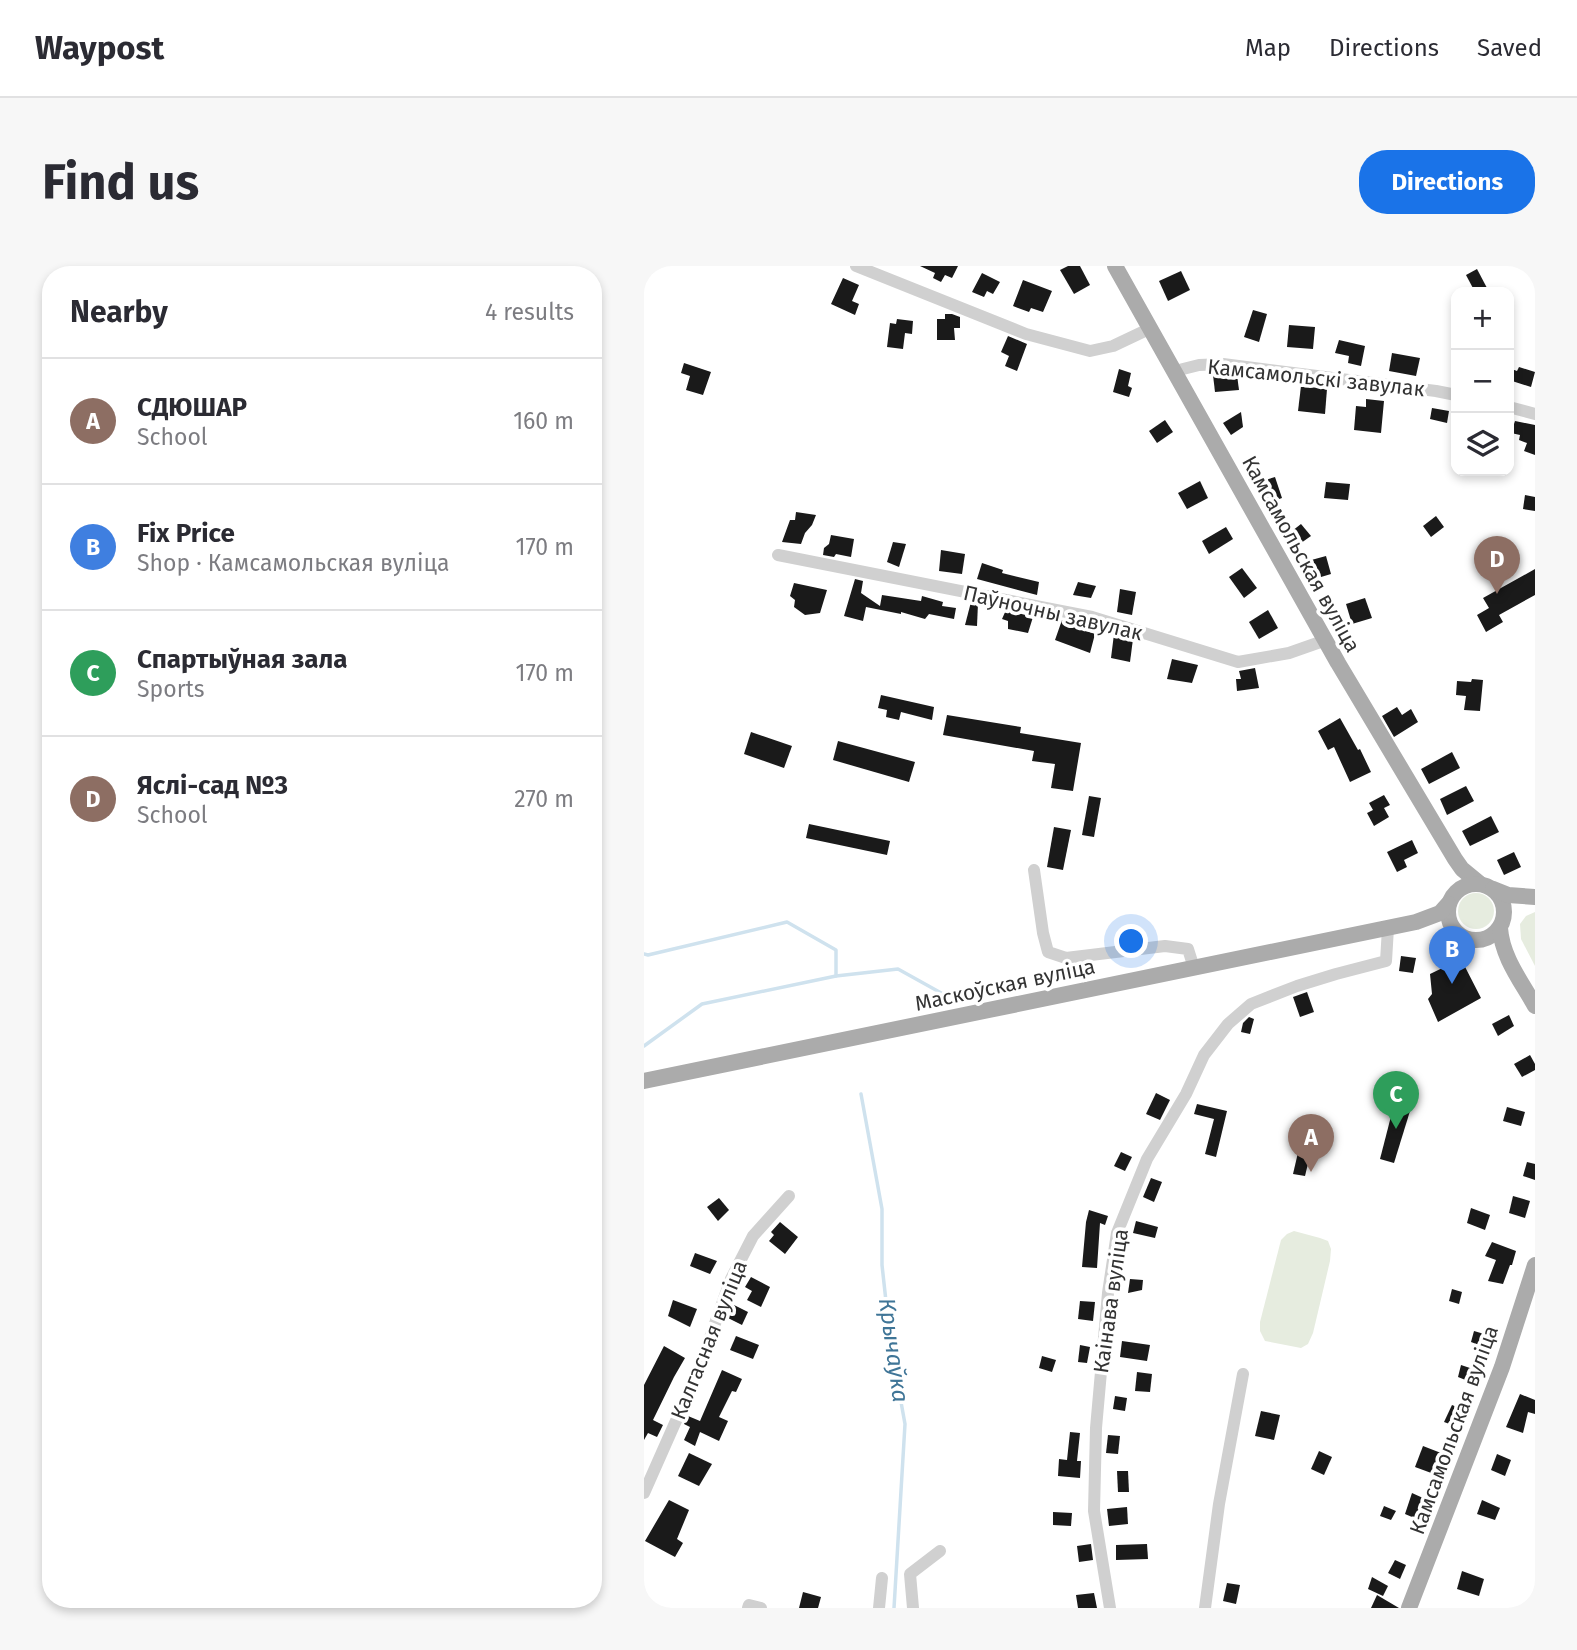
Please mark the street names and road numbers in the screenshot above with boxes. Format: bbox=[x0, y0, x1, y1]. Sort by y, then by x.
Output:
street label: Камсамольскі завулак bbox=[1206, 354, 1426, 402]
street label: Камсамольская вуліца bbox=[1236, 451, 1366, 657]
street label: Паўночны завулак bbox=[961, 580, 1145, 646]
street label: Маскоўская вуліца bbox=[913, 953, 1097, 1017]
street label: Каінава вуліца bbox=[1088, 1227, 1134, 1375]
street label: Калгасная вуліца bbox=[665, 1256, 753, 1424]
street label: Камсамольская вуліца bbox=[1404, 1322, 1504, 1538]

